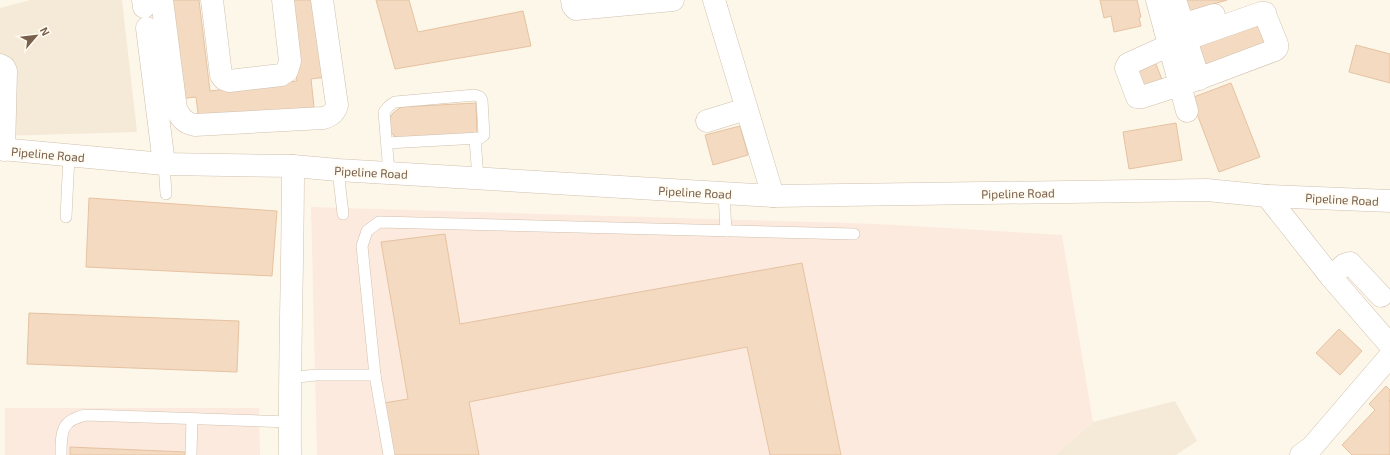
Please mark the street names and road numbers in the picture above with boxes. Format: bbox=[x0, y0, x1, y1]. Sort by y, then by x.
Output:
street label: Pipeline Road bbox=[11, 144, 85, 164]
street label: Pipeline Road bbox=[334, 163, 408, 181]
street label: Pipeline Road bbox=[658, 183, 732, 201]
street label: Pipeline Road bbox=[981, 185, 1055, 201]
street label: Pipeline Road bbox=[1305, 190, 1379, 208]

